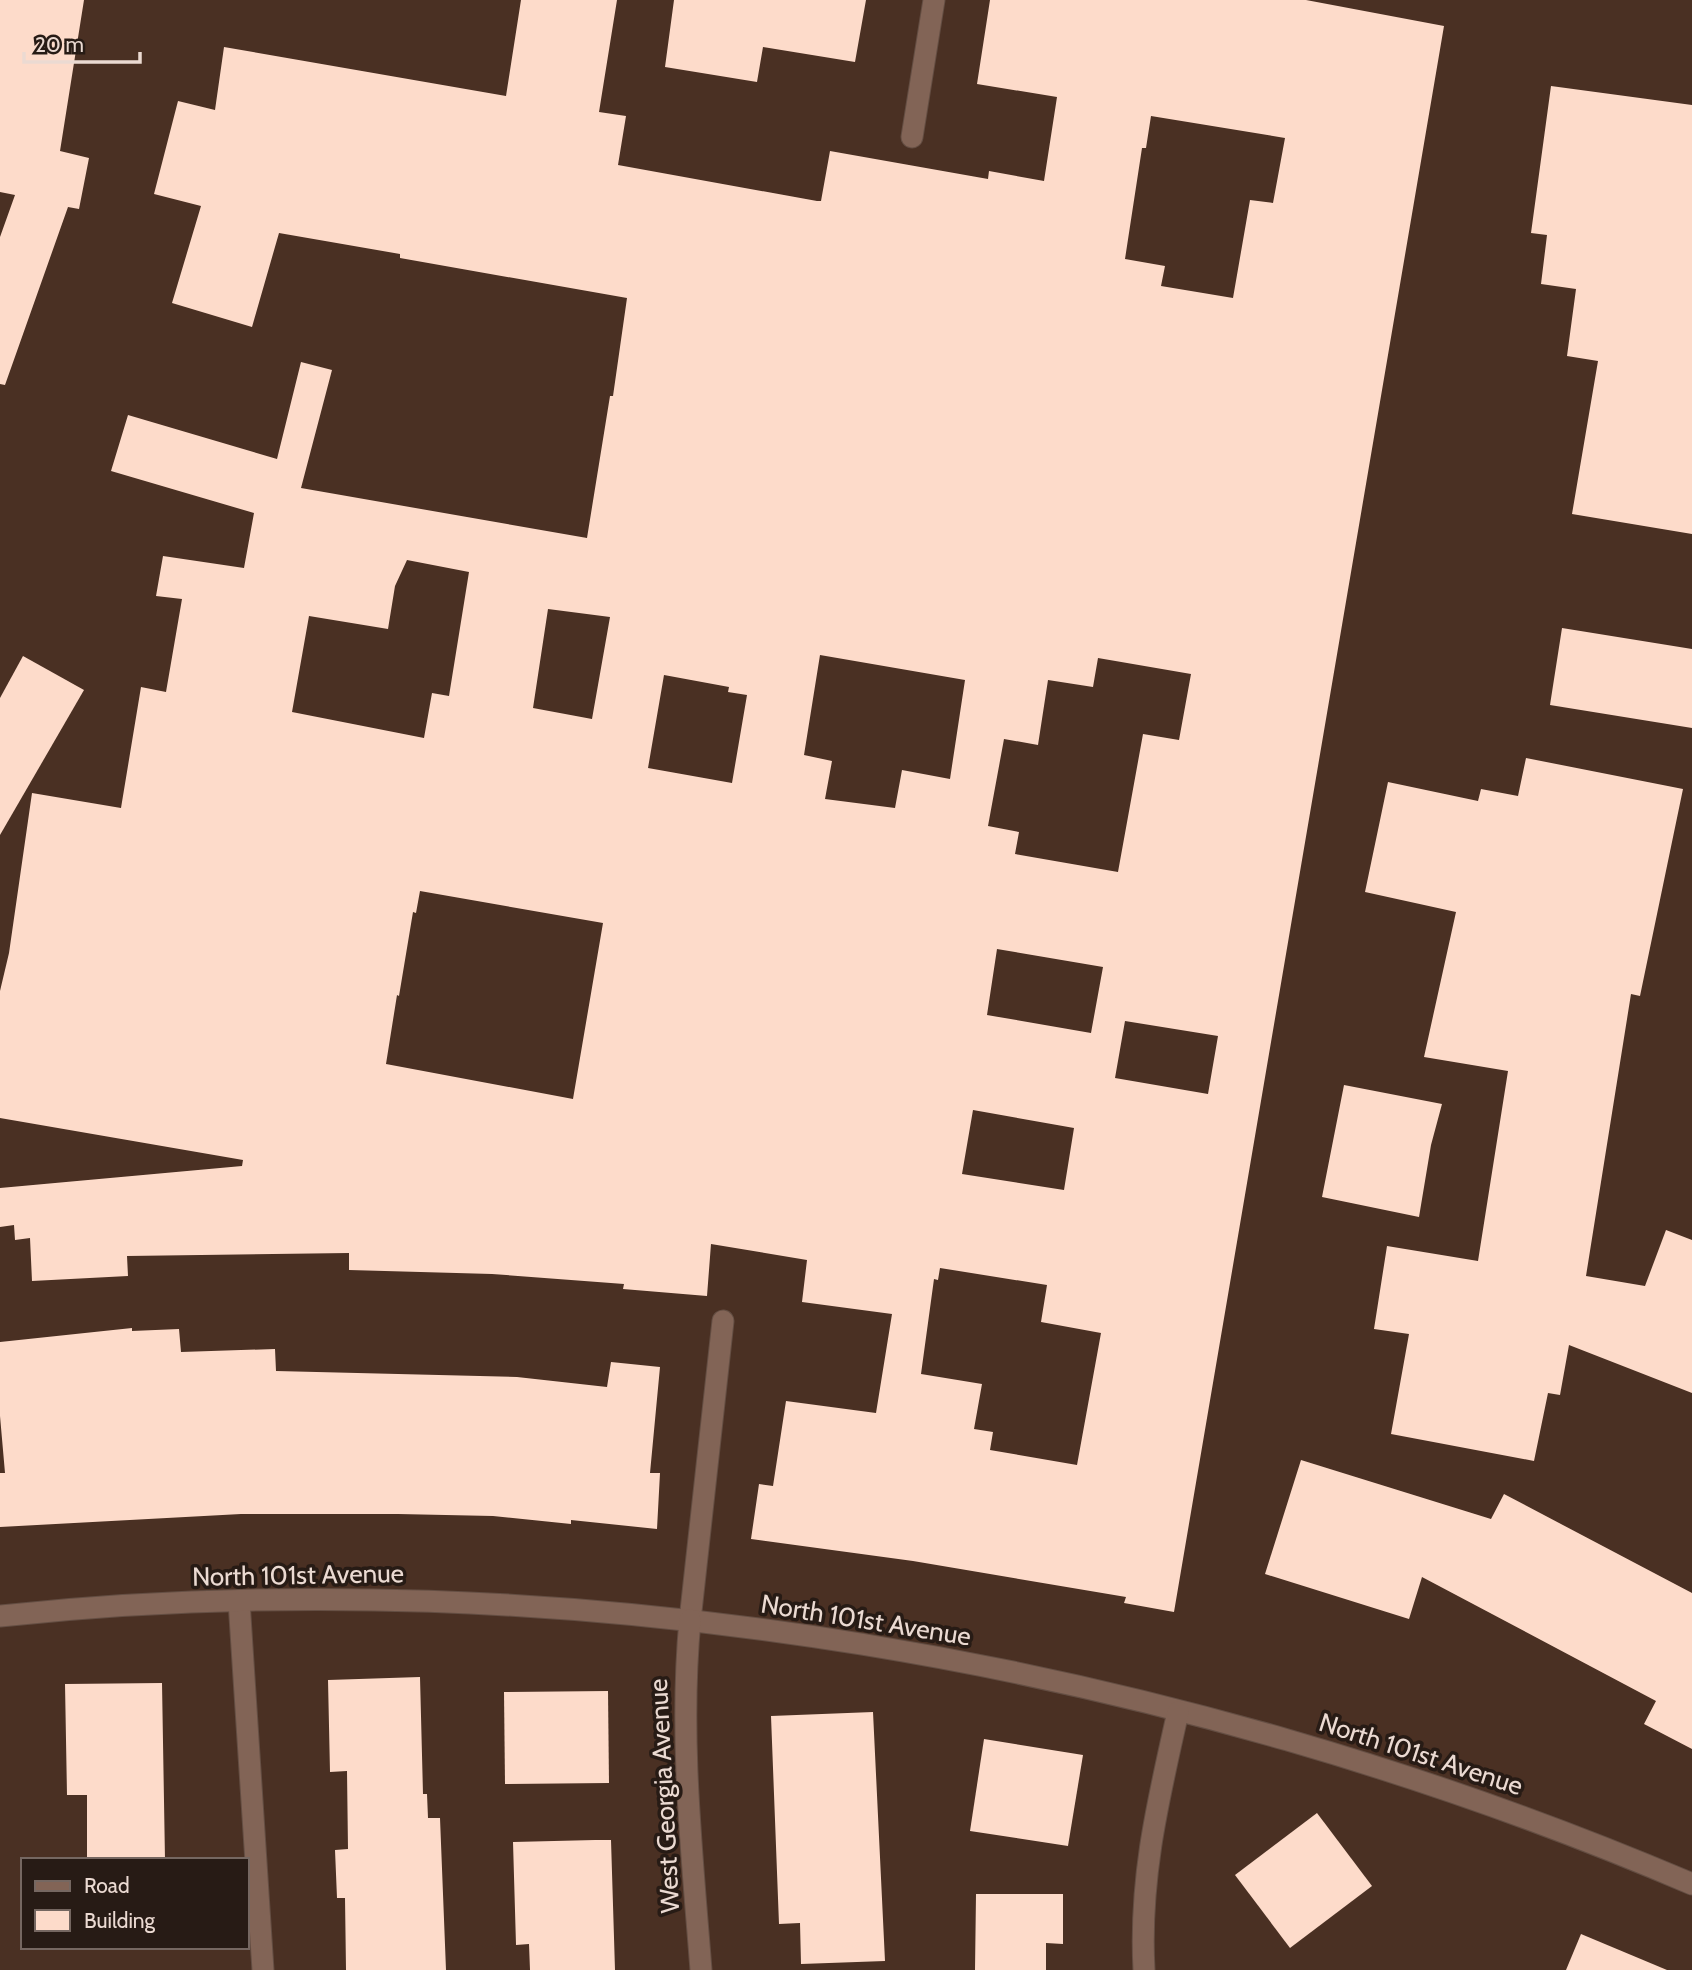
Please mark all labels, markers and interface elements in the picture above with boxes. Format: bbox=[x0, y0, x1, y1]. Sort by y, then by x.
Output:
scale bar bbox=[24, 21, 140, 65]
text: 20 m bbox=[35, 32, 84, 57]
street label: North 101st Avenue bbox=[192, 1557, 404, 1593]
street label: North 101st Avenue bbox=[759, 1588, 973, 1652]
street label: West Georgia Avenue bbox=[642, 1678, 686, 1914]
street label: North 101st Avenue bbox=[1315, 1706, 1527, 1802]
legend bbox=[21, 1858, 248, 1949]
text: Road bbox=[84, 1873, 130, 1898]
text: Building bbox=[84, 1908, 156, 1933]

